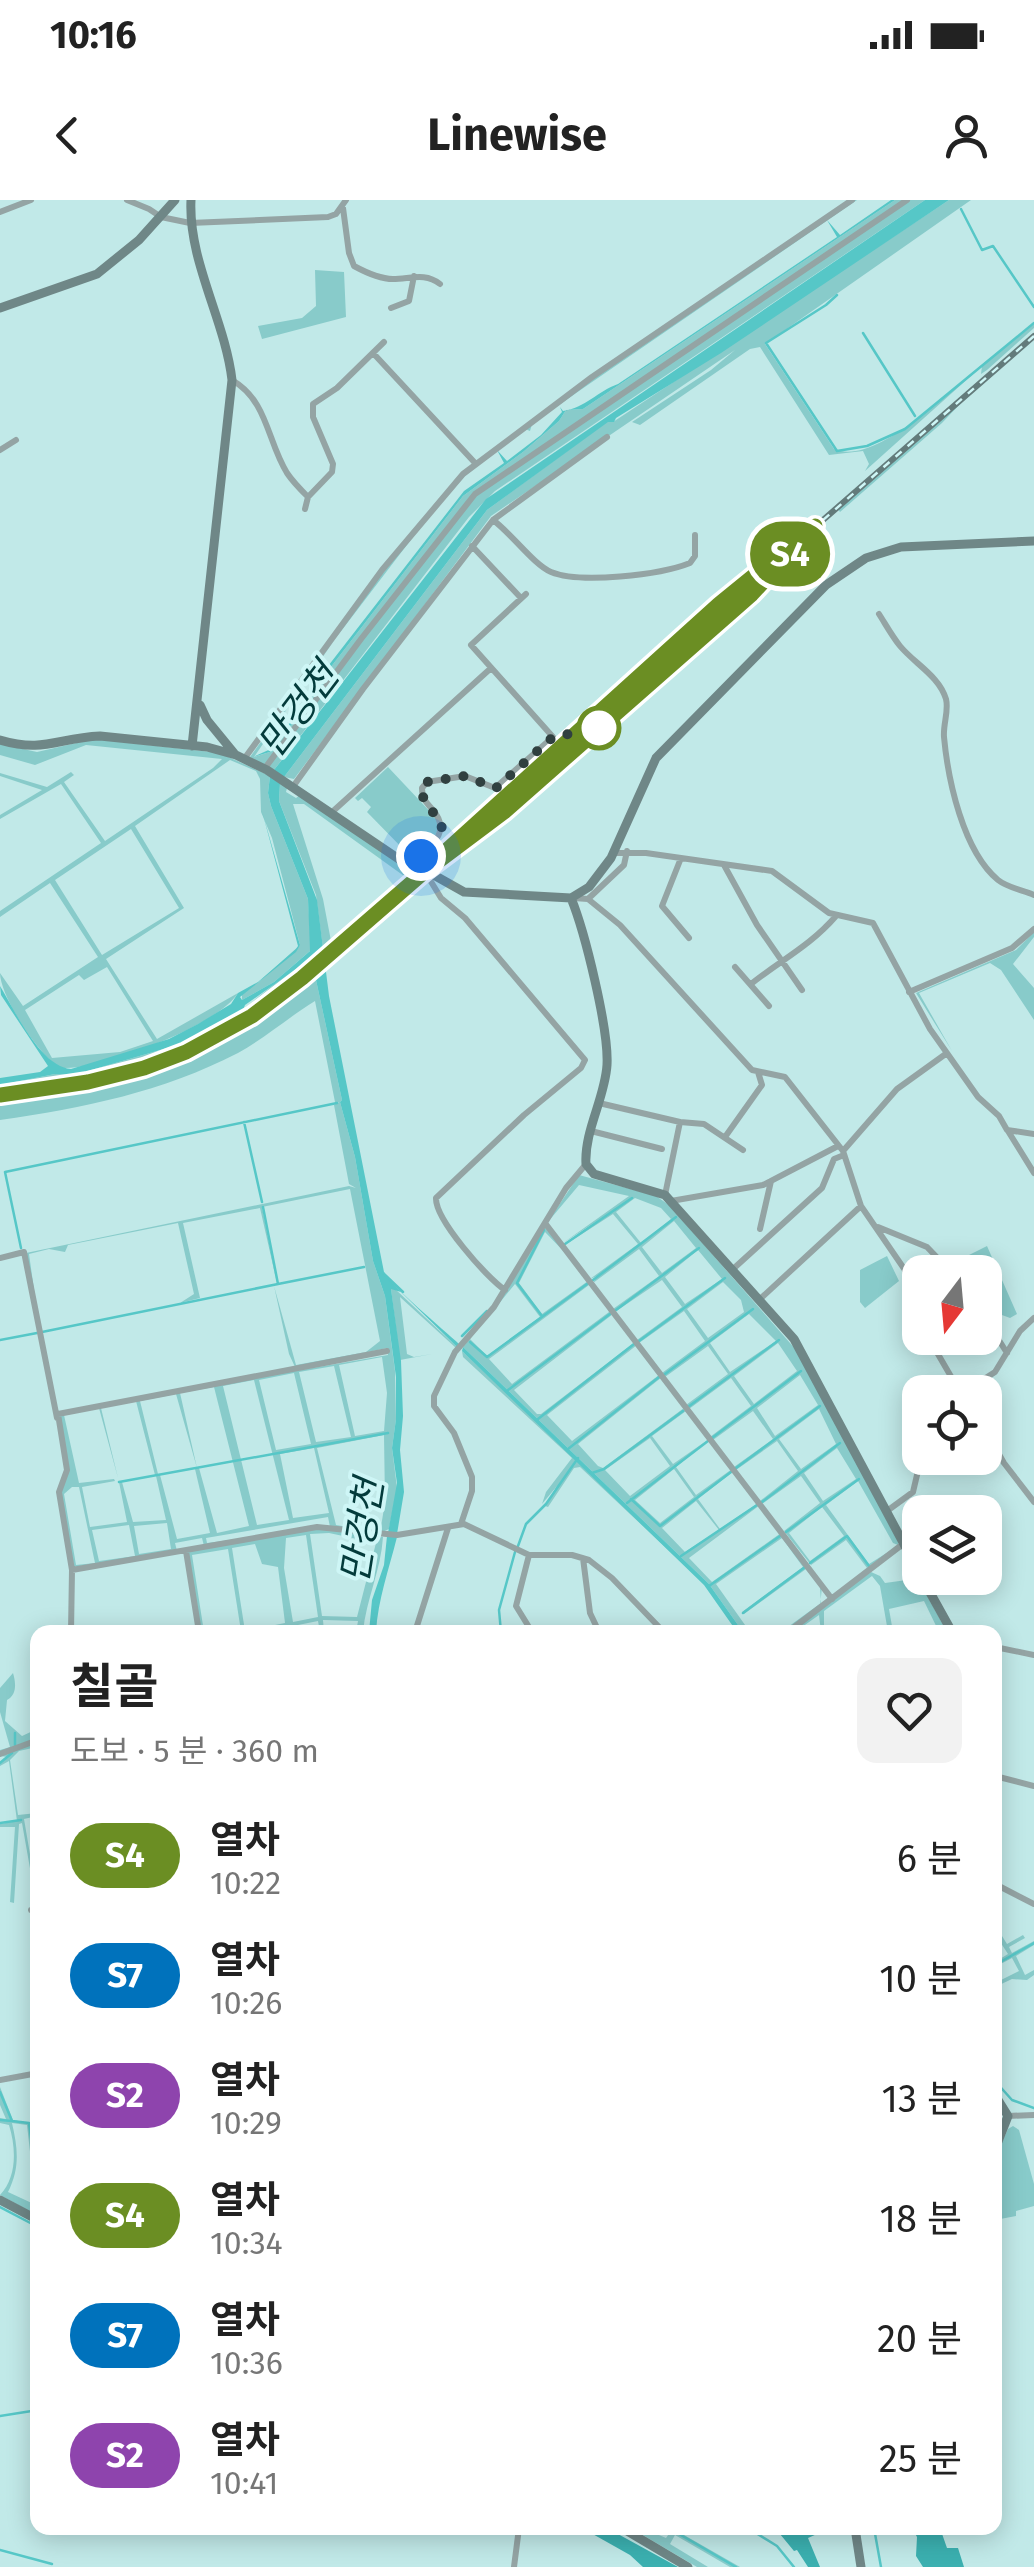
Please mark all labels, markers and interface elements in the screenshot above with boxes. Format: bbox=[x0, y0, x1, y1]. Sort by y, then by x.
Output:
text: 10:16 bbox=[50, 12, 137, 58]
icon: back bbox=[40, 108, 95, 163]
text: Linewise bbox=[427, 108, 607, 162]
icon: person bbox=[939, 108, 994, 163]
line badge: S4 bbox=[745, 522, 835, 586]
text: S4 bbox=[770, 533, 810, 575]
water label: 만겅천 bbox=[248, 651, 350, 766]
unlabelled marker bbox=[578, 707, 620, 749]
your location bbox=[396, 831, 446, 881]
north arrow bbox=[902, 1255, 1002, 1355]
map controls bbox=[902, 1255, 1002, 1595]
button: locate bbox=[902, 1375, 1002, 1475]
water label: 만겅천 bbox=[331, 1472, 394, 1586]
button: layers bbox=[902, 1495, 1002, 1595]
text: 칠골 bbox=[70, 1658, 158, 1716]
button: heart bbox=[857, 1658, 962, 1763]
text: 도보 · 5 분 · 360 m bbox=[70, 1732, 319, 1770]
text: 열차 bbox=[210, 1817, 280, 1863]
text: S4 bbox=[105, 1834, 145, 1876]
text: 6 분 bbox=[897, 1836, 962, 1882]
text: 10:22 bbox=[210, 1864, 281, 1902]
text: 열차 bbox=[210, 1937, 280, 1983]
text: S7 bbox=[107, 1954, 143, 1996]
text: 10 분 bbox=[879, 1956, 962, 2002]
text: 10:26 bbox=[210, 1984, 282, 2022]
text: 열차 bbox=[210, 2057, 280, 2103]
text: S2 bbox=[106, 2074, 144, 2116]
text: 13 분 bbox=[882, 2076, 962, 2122]
text: 10:29 bbox=[210, 2104, 282, 2142]
text: 열차 bbox=[210, 2177, 280, 2223]
text: S4 bbox=[105, 2194, 145, 2236]
text: 18 분 bbox=[880, 2196, 962, 2242]
text: 10:34 bbox=[210, 2224, 283, 2262]
text: 열차 bbox=[210, 2297, 280, 2343]
text: S7 bbox=[107, 2314, 143, 2356]
text: 20 분 bbox=[877, 2316, 962, 2362]
text: 10:36 bbox=[210, 2344, 283, 2382]
text: 열차 bbox=[210, 2417, 280, 2463]
text: S2 bbox=[106, 2434, 144, 2476]
text: 25 분 bbox=[879, 2436, 962, 2482]
text: 10:41 bbox=[210, 2464, 278, 2502]

